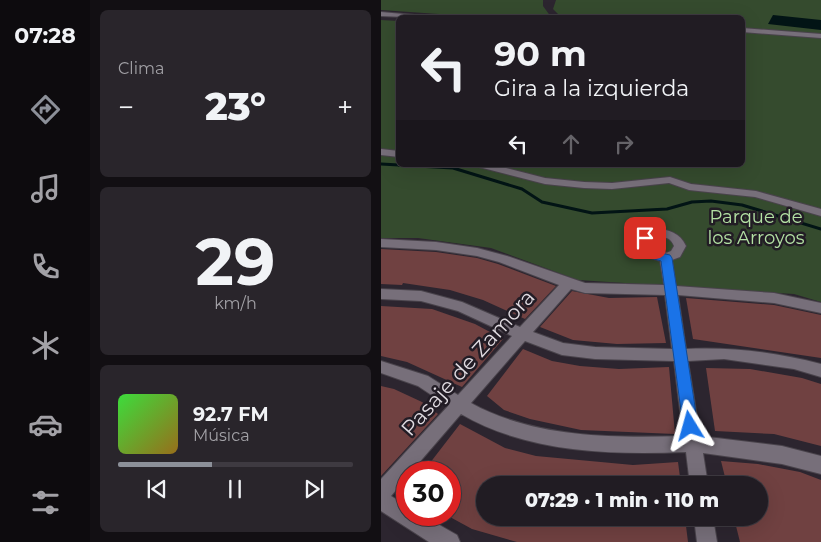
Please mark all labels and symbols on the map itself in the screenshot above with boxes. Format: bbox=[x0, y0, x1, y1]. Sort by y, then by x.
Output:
park label: Parque de los Arroyos bbox=[707, 206, 805, 249]
pin bbox=[624, 217, 666, 259]
street label: Pasaje de Zamora bbox=[396, 285, 540, 441]
position arrow bbox=[663, 399, 715, 451]
speed limit sign: 30 bbox=[396, 461, 461, 526]

